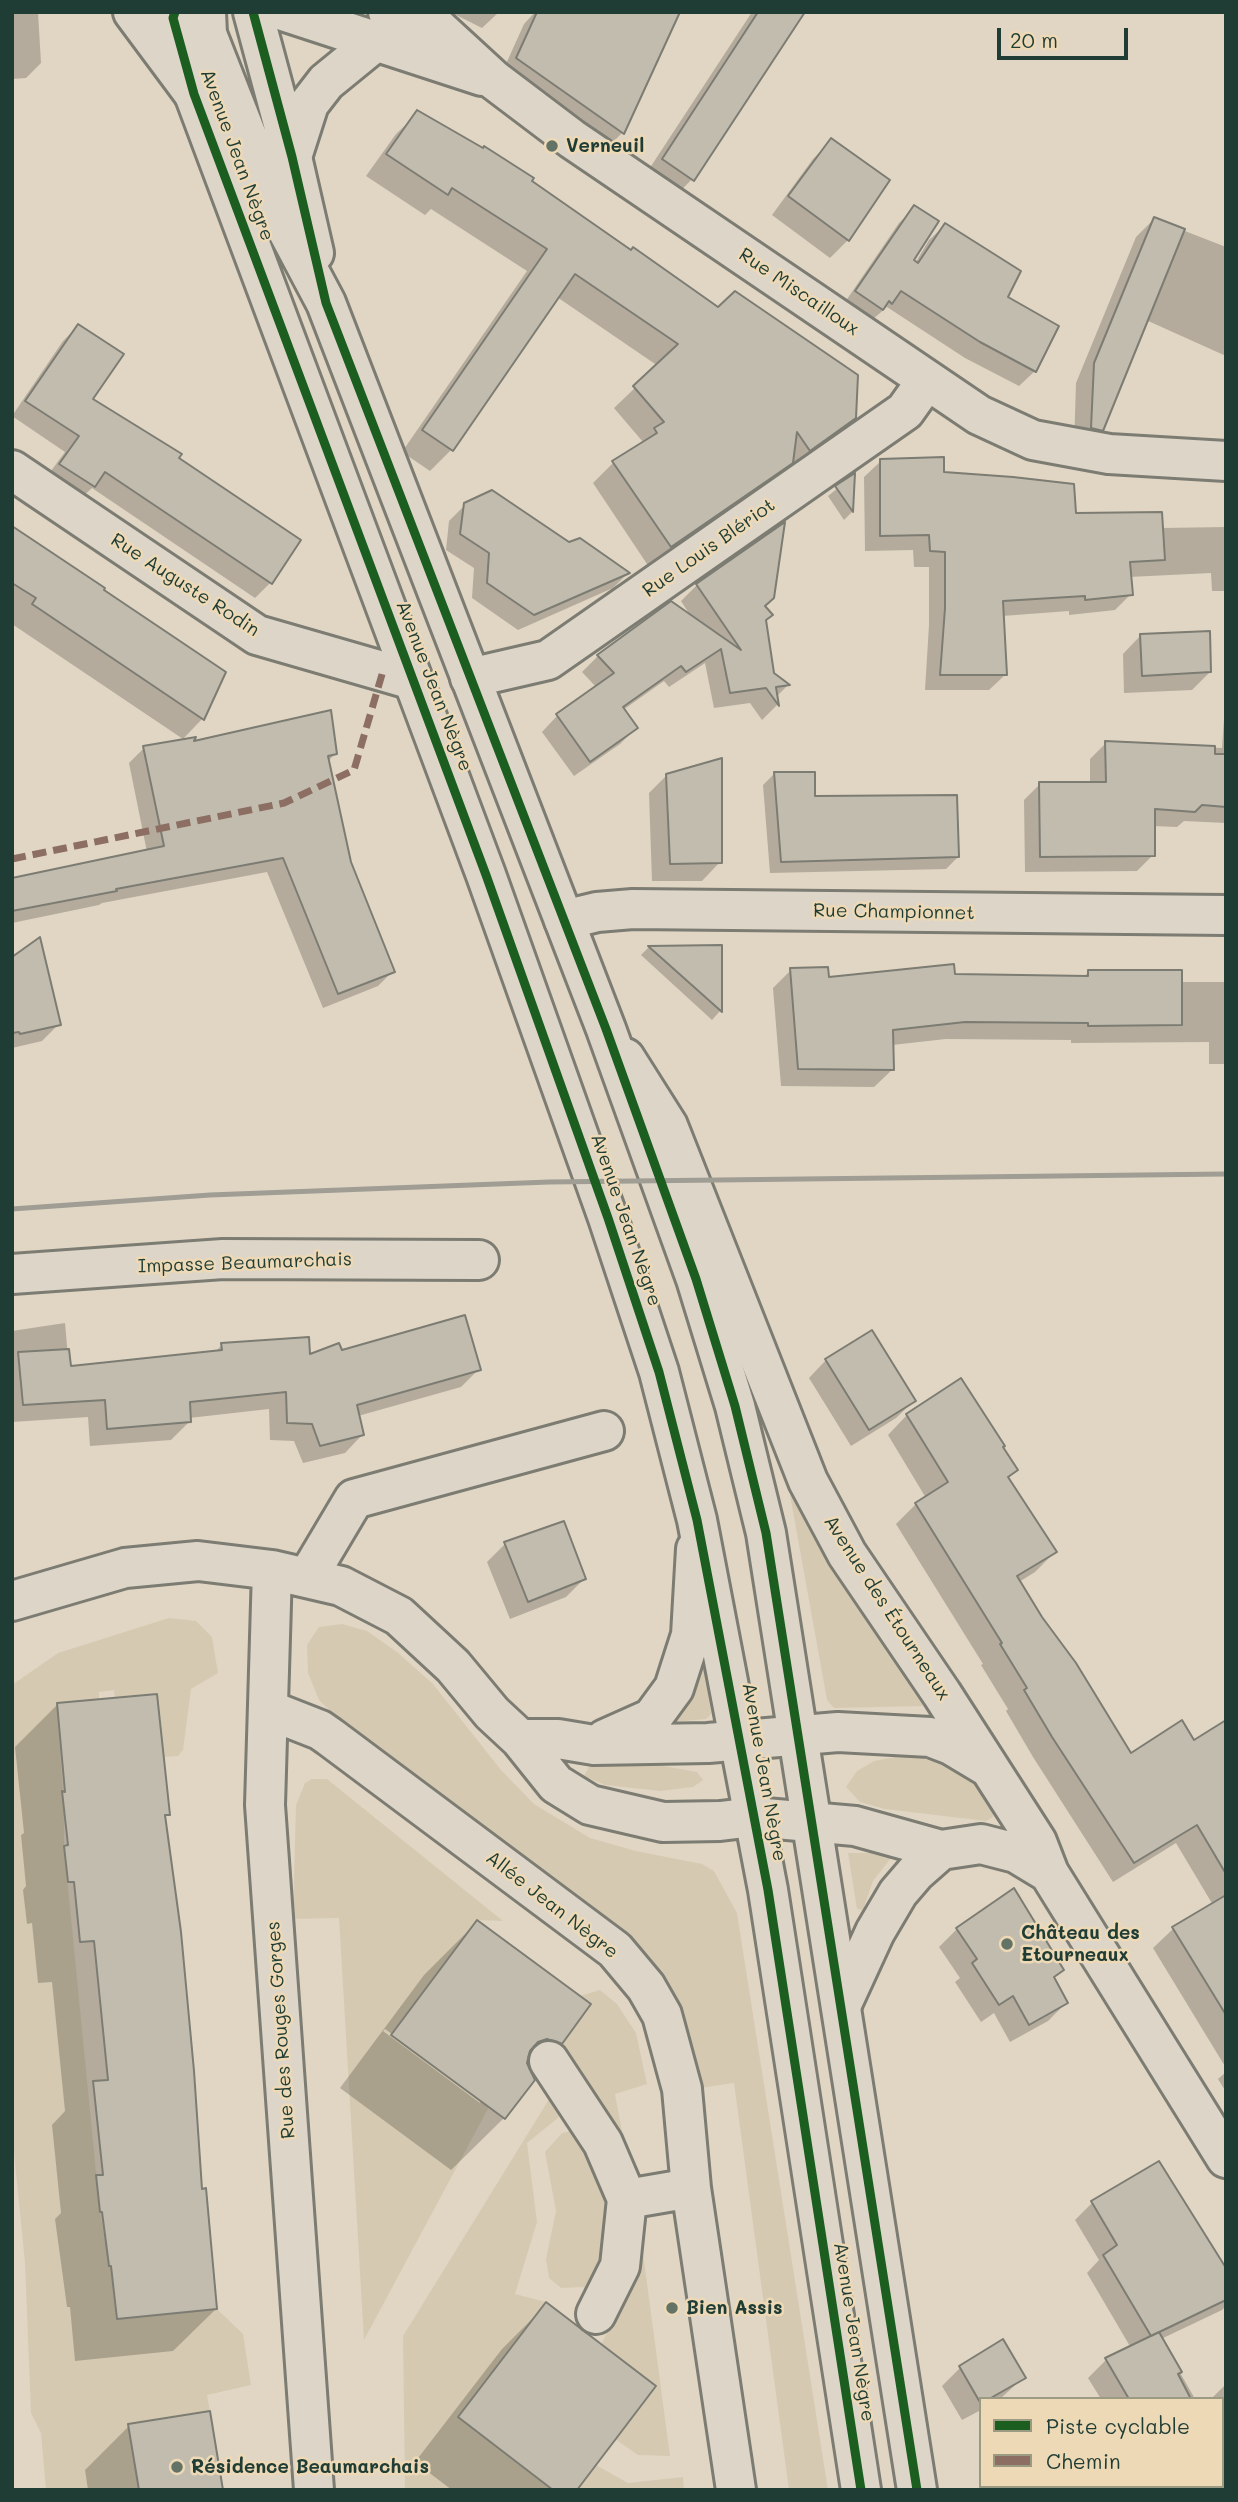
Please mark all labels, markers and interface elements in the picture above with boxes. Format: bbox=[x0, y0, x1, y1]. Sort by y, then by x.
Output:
scale bar bbox=[1000, 14, 1131, 58]
text: 20 m bbox=[1010, 26, 1058, 53]
street label: Avenue Jean Nègre bbox=[195, 66, 279, 244]
place label: Verneuil bbox=[566, 135, 644, 157]
marker: Verneuil bbox=[544, 138, 560, 154]
street label: Rue Miscailloux bbox=[734, 243, 864, 341]
street label: Rue Louis Blériot bbox=[638, 494, 780, 602]
street label: Rue Auguste Rodin bbox=[106, 528, 264, 642]
street label: Avenue Jean Nègre bbox=[391, 597, 477, 775]
street label: Rue Championnet bbox=[813, 899, 975, 925]
street label: Avenue Jean Nègre bbox=[586, 1131, 666, 1309]
street label: Impasse Beaumarchais bbox=[137, 1248, 353, 1278]
street label: Avenue des Étourneaux bbox=[819, 1511, 955, 1705]
street label: Avenue Jean Nègre bbox=[737, 1681, 791, 1863]
street label: Allée Jean Nègre bbox=[481, 1846, 623, 1964]
street label: Rue des Rouges Gorges bbox=[262, 1920, 300, 2140]
place label: Château des Etourneaux bbox=[1021, 1922, 1140, 1966]
marker: Château des Etourneaux bbox=[999, 1936, 1015, 1952]
street label: Avenue Jean Nègre bbox=[829, 2241, 879, 2423]
place label: Bien Assis bbox=[686, 2297, 783, 2319]
marker: Bien Assis bbox=[664, 2300, 680, 2316]
legend bbox=[979, 2397, 1224, 2488]
text: Piste cyclable bbox=[1046, 2412, 1190, 2439]
text: Chemin bbox=[1046, 2447, 1121, 2474]
place label: Résidence Beaumarchais bbox=[191, 2456, 429, 2478]
marker: Résidence Beaumarchais bbox=[169, 2459, 185, 2475]

